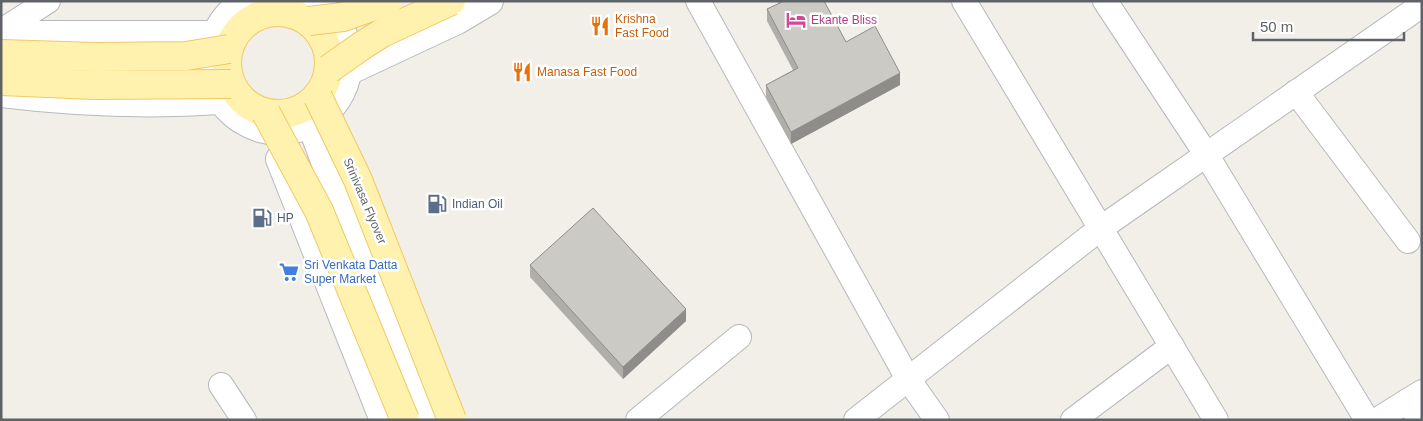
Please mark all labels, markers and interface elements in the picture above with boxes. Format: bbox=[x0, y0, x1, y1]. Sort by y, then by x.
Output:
hotel icon: Ekante Bliss bbox=[785, 9, 807, 31]
scale bar bbox=[1253, 10, 1404, 42]
place label: Krishna Fast Food bbox=[615, 12, 669, 40]
place label: Ekante Bliss bbox=[811, 13, 877, 27]
restaurant icon: Krishna Fast Food bbox=[589, 15, 611, 37]
text: 50 m bbox=[1260, 18, 1293, 35]
restaurant icon: Manasa Fast Food bbox=[511, 61, 533, 83]
place label: Manasa Fast Food bbox=[537, 65, 637, 79]
street label: Srinivasa Flyover bbox=[341, 156, 389, 246]
fuel station icon: Indian Oil bbox=[426, 193, 448, 215]
place label: Indian Oil bbox=[452, 197, 503, 211]
fuel station icon: HP bbox=[251, 207, 273, 229]
place label: HP bbox=[277, 211, 294, 225]
place label: Sri Venkata Datta Super Market bbox=[304, 258, 398, 286]
supermarket icon: Sri Venkata Datta Super Market bbox=[278, 261, 300, 283]

